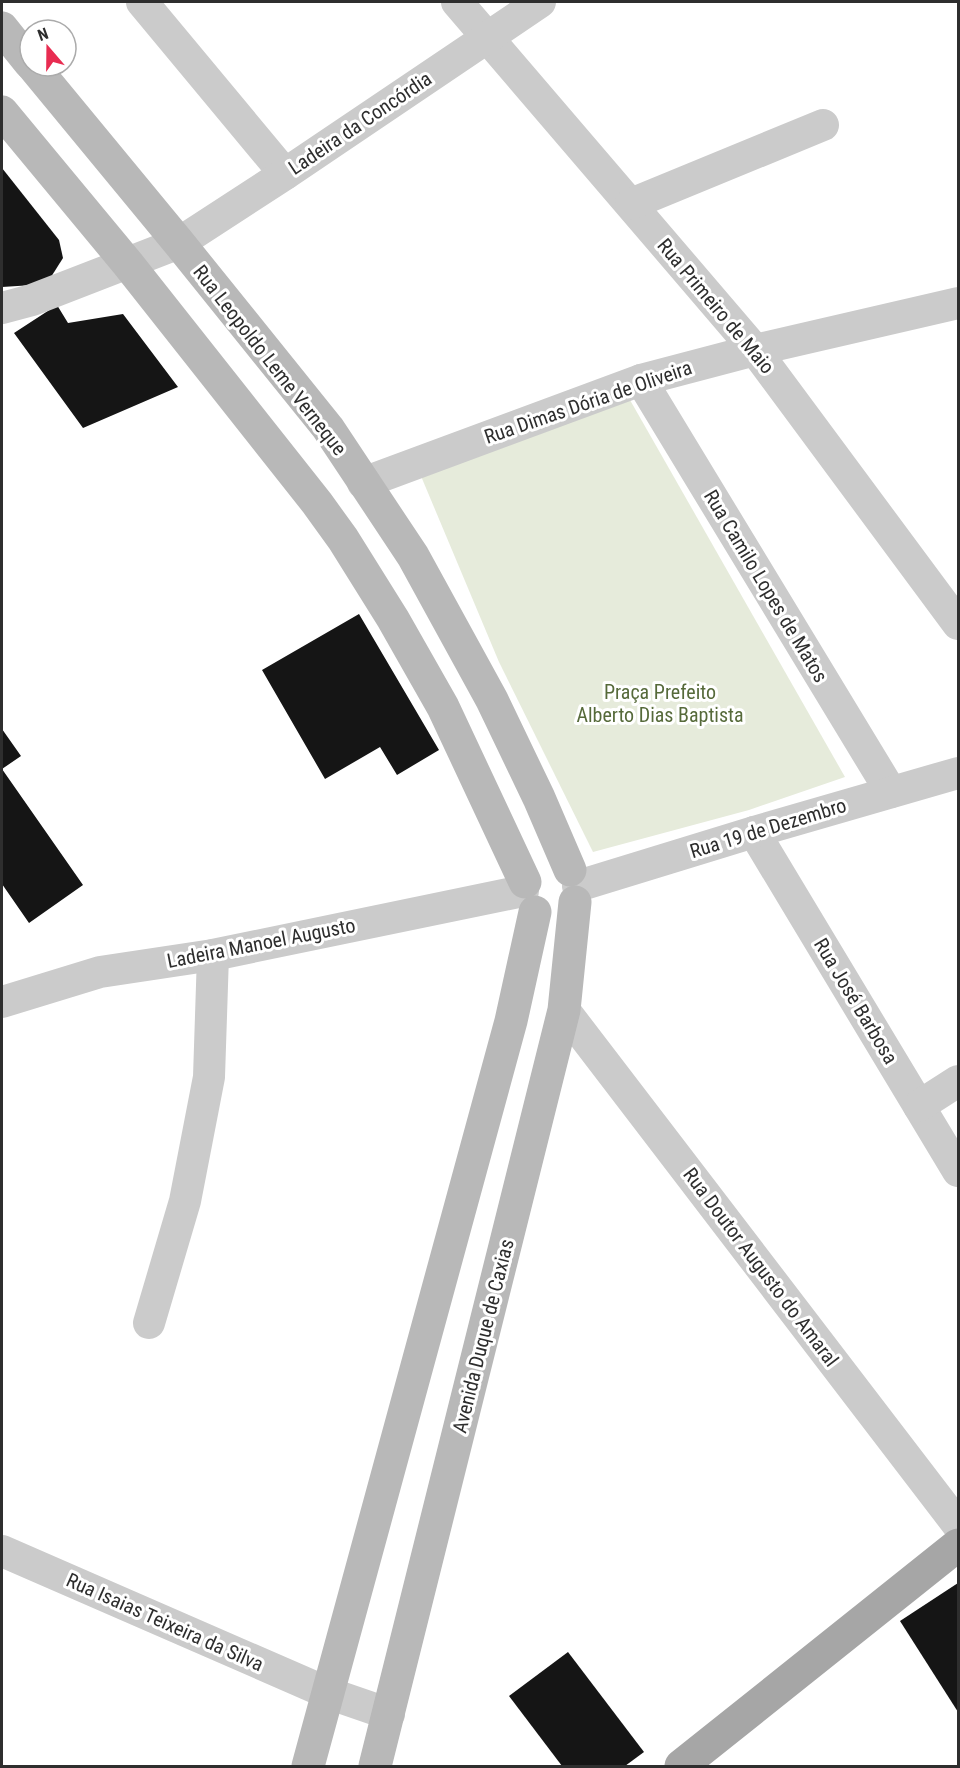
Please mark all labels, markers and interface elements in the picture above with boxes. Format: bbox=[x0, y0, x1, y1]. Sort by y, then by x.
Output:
north arrow bbox=[18, 18, 78, 78]
text: N bbox=[35, 24, 51, 45]
street label: Ladeira da Concórdia bbox=[284, 66, 436, 180]
street label: Rua Primeiro de Maio bbox=[652, 234, 780, 378]
street label: Rua Leopoldo Leme Verneque bbox=[188, 260, 352, 460]
street label: Rua Dimas Dória de Oliveira bbox=[481, 355, 695, 449]
street label: Rua Camilo Lopes de Matos bbox=[699, 485, 833, 687]
park label: Praça Prefeito Alberto Dias Baptista bbox=[576, 680, 744, 727]
street label: Rua 19 de Dezembro bbox=[687, 793, 849, 863]
street label: Ladeira Manoel Augusto bbox=[165, 913, 357, 973]
street label: Rua José Barbosa bbox=[809, 934, 903, 1068]
street label: Rua Doutor Augusto do Amaral bbox=[678, 1163, 844, 1371]
street label: Avenida Duque de Caxias bbox=[447, 1237, 519, 1435]
street label: Rua Isaias Teixeira da Silva bbox=[63, 1568, 267, 1676]

